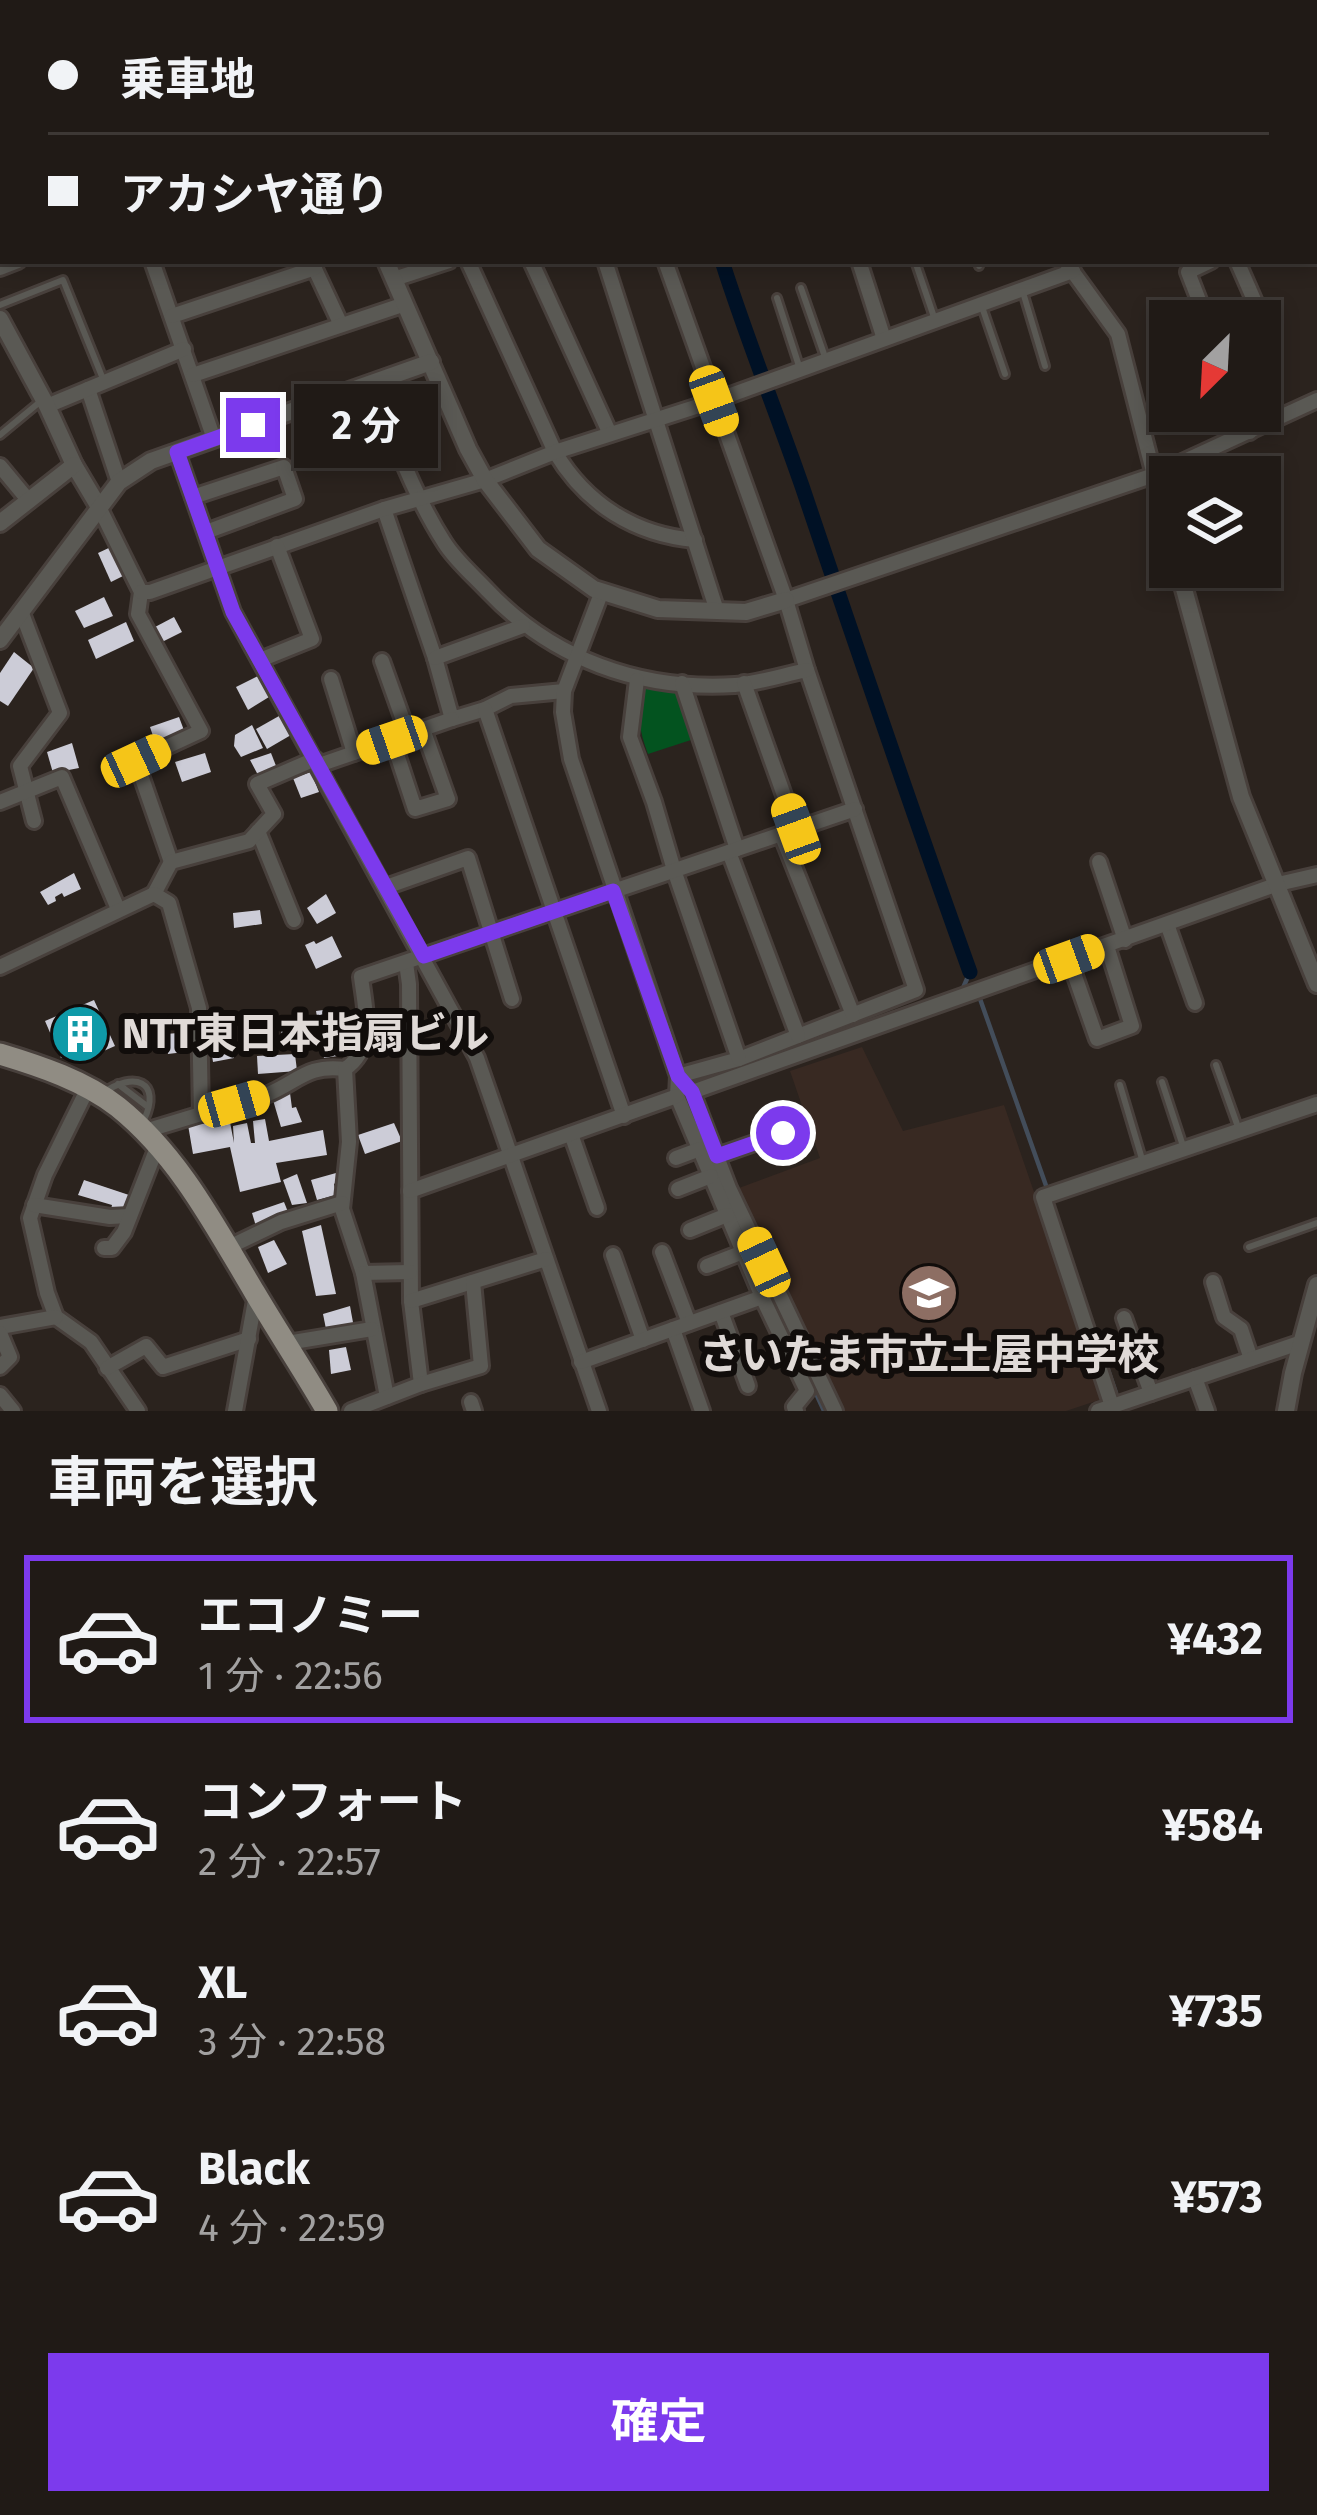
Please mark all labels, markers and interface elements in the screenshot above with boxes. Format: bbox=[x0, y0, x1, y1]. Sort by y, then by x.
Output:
text: 乗車地 bbox=[120, 53, 255, 107]
text: アカシヤ通り bbox=[120, 168, 390, 222]
north arrow bbox=[1149, 300, 1281, 432]
map controls bbox=[1149, 300, 1281, 588]
car bbox=[685, 361, 743, 441]
callout: 2 分 bbox=[295, 383, 439, 467]
route end bbox=[226, 398, 280, 452]
text: 2 分 bbox=[332, 403, 400, 449]
button: layers bbox=[1149, 456, 1281, 588]
car bbox=[352, 711, 432, 769]
car bbox=[96, 729, 176, 793]
car bbox=[767, 789, 825, 869]
car bbox=[1029, 930, 1109, 988]
building icon: NTT東日本指扇ビル bbox=[49, 1003, 111, 1065]
place label: NTT東日本指扇ビル bbox=[122, 1009, 489, 1059]
car bbox=[194, 1077, 274, 1131]
route start bbox=[756, 1106, 810, 1160]
car bbox=[732, 1222, 796, 1302]
school or university icon: さいたま市立土屋中学校 bbox=[898, 1262, 960, 1324]
place label: さいたま市立土屋中学校 bbox=[699, 1330, 1159, 1380]
text: 車両を選択 bbox=[48, 1451, 318, 1515]
icon: car bbox=[54, 1585, 162, 1693]
text: エコノミー bbox=[198, 1589, 423, 1643]
text: ¥432 bbox=[1167, 1612, 1263, 1666]
text: 1 分 · 22:56 bbox=[198, 1653, 383, 1699]
icon: car bbox=[54, 1771, 162, 1879]
text: コンフォート bbox=[198, 1775, 467, 1829]
text: ¥584 bbox=[1162, 1798, 1263, 1852]
text: 2 分 · 22:57 bbox=[198, 1839, 381, 1885]
text: XL bbox=[198, 1956, 247, 2010]
icon: car bbox=[54, 1957, 162, 2065]
text: ¥735 bbox=[1169, 1984, 1263, 2038]
text: 3 分 · 22:58 bbox=[198, 2019, 386, 2065]
text: Black bbox=[198, 2142, 310, 2196]
icon: car bbox=[54, 2143, 162, 2251]
text: ¥573 bbox=[1171, 2170, 1263, 2224]
text: 4 分 · 22:59 bbox=[198, 2205, 386, 2251]
button: 確定 bbox=[48, 2353, 1269, 2491]

